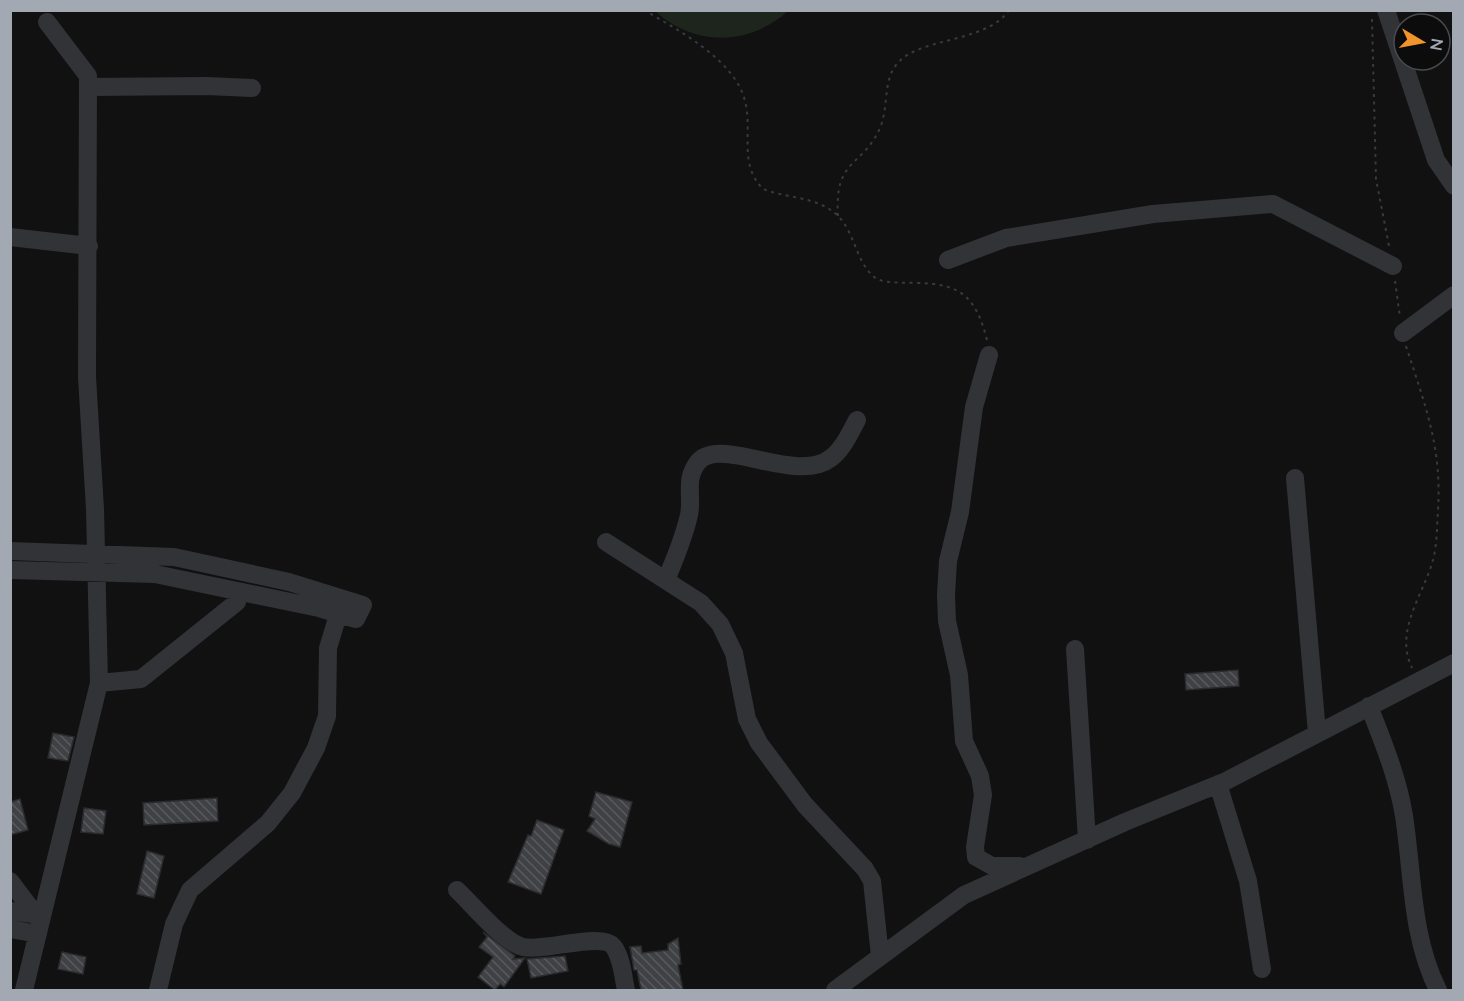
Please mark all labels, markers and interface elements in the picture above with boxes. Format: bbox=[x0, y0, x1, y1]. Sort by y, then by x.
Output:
north arrow bbox=[1392, 12, 1452, 72]
text: N bbox=[1427, 37, 1448, 52]

